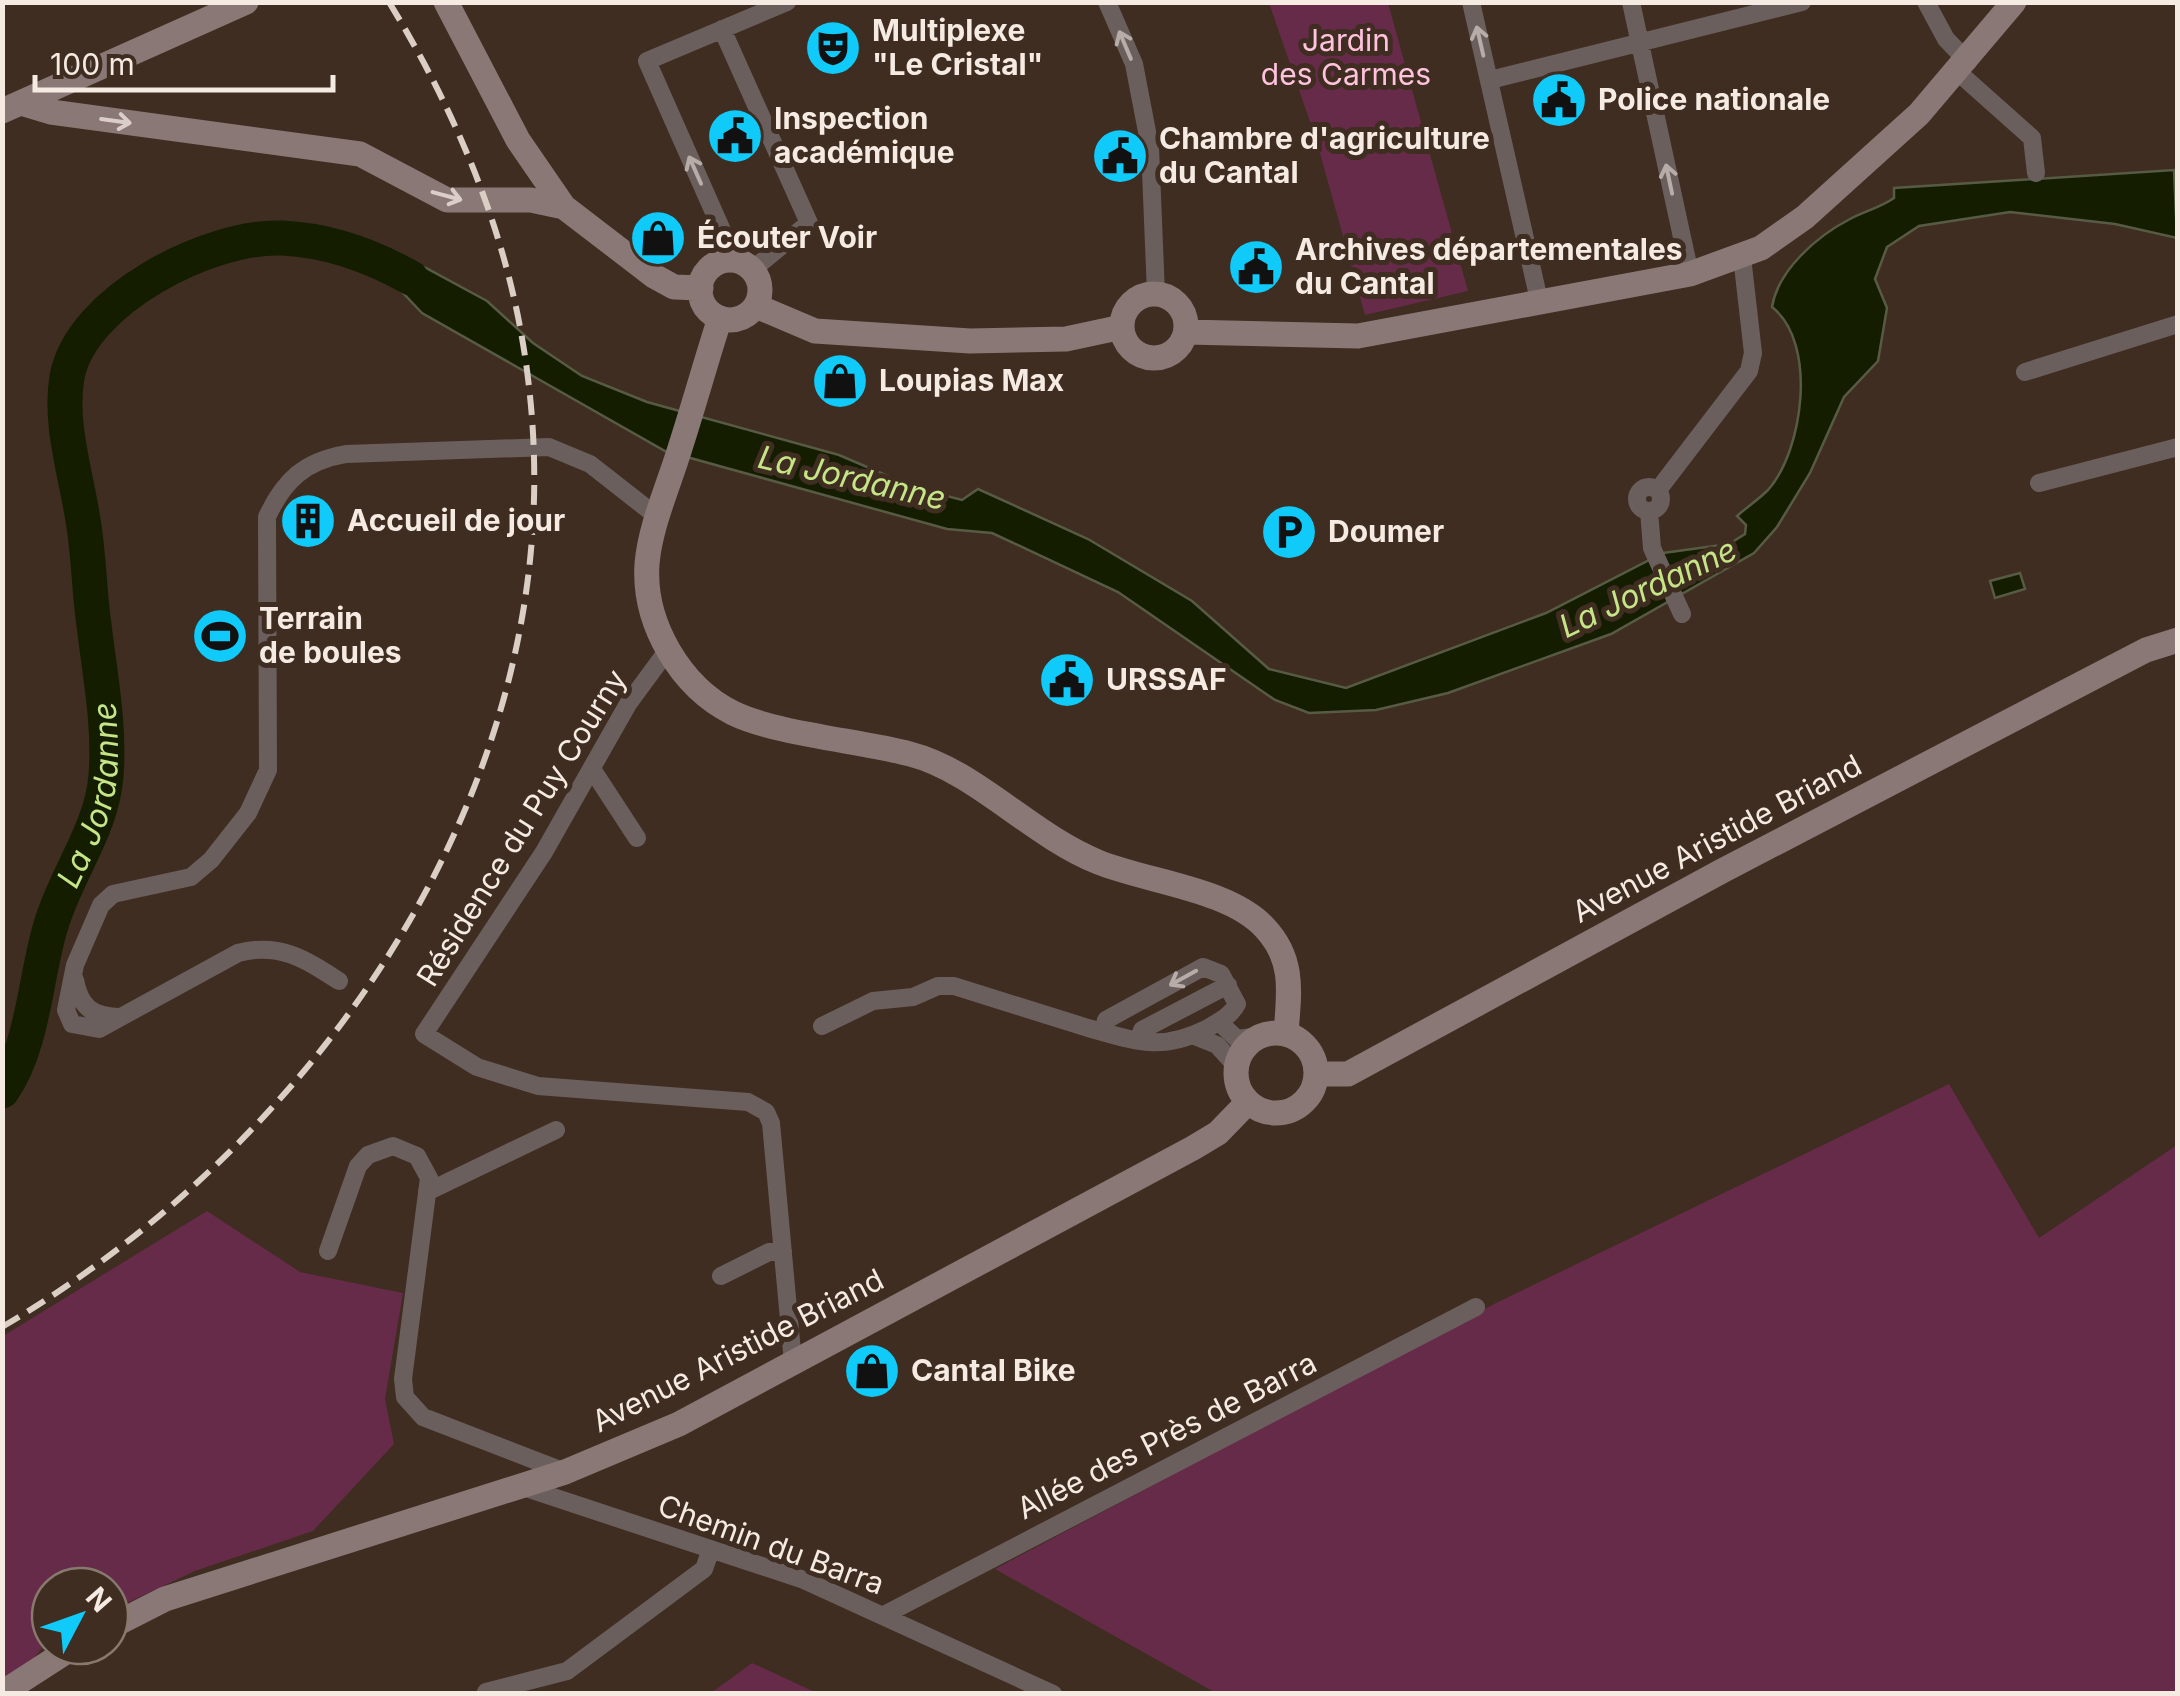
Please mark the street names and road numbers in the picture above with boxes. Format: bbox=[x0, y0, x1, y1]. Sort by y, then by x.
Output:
street label: Résidence du Puy Courny bbox=[409, 662, 634, 992]
street label: Avenue Aristide Briand bbox=[1566, 747, 1867, 930]
street label: Avenue Aristide Briand bbox=[586, 1261, 889, 1439]
street label: Allée des Près de Barra bbox=[1011, 1344, 1322, 1526]
street label: Chemin du Barra bbox=[653, 1486, 889, 1602]

